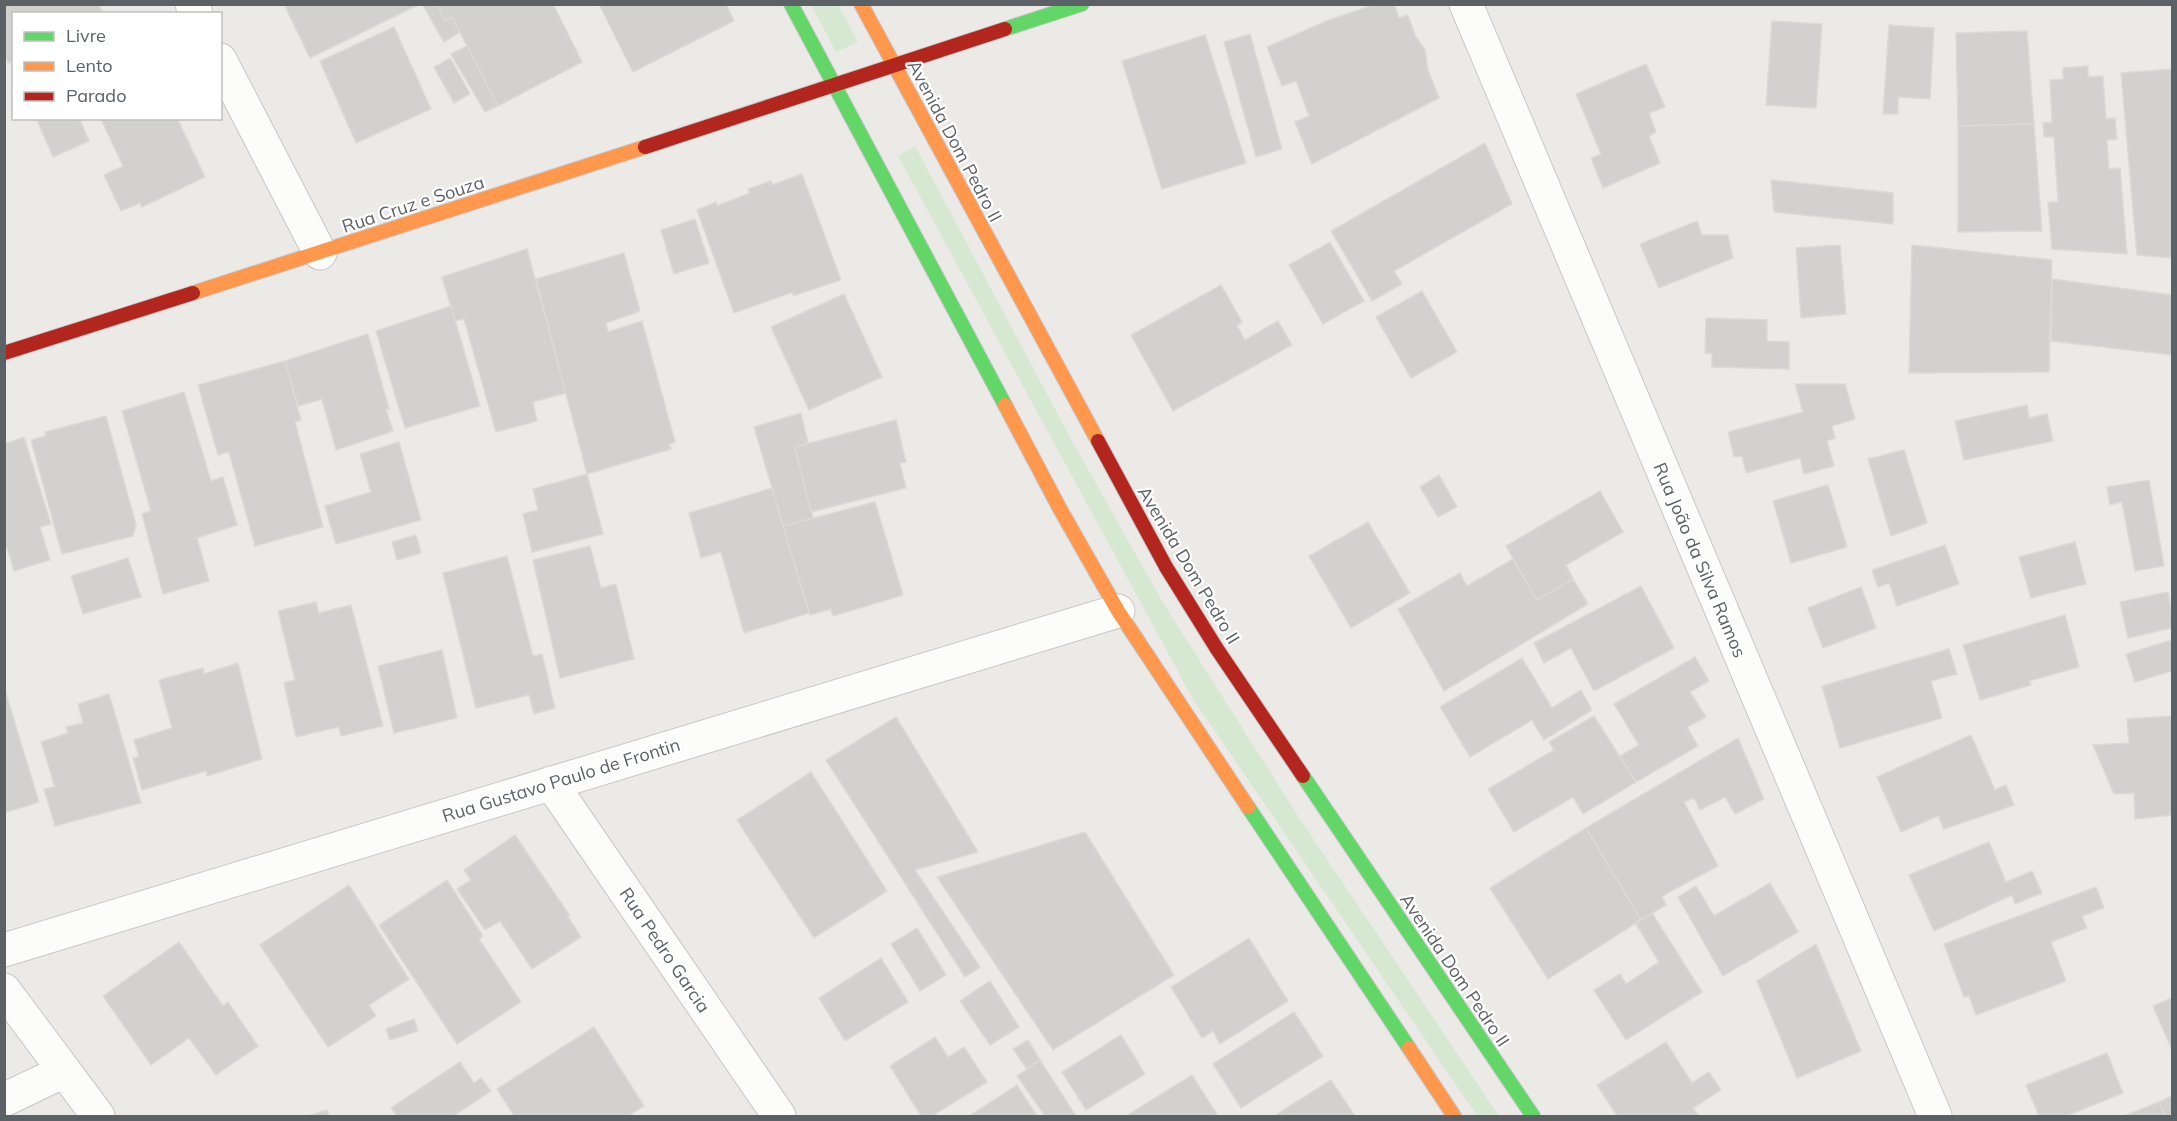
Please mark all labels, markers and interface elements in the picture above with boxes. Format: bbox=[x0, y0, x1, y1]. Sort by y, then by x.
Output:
legend bbox=[12, 12, 222, 120]
text: Livre bbox=[66, 24, 106, 47]
text: Lento bbox=[66, 54, 113, 77]
street label: Avenida Dom Pedro II bbox=[903, 56, 1007, 226]
text: Parado bbox=[66, 84, 126, 107]
street label: Rua Cruz e Souza bbox=[339, 170, 487, 238]
street label: Rua João da Silva Ramos bbox=[1648, 459, 1752, 661]
street label: Avenida Dom Pedro II bbox=[1133, 482, 1245, 648]
street label: Rua Gustavo Paulo de Frontin bbox=[439, 733, 683, 827]
street label: Rua Pedro Garcia bbox=[615, 883, 715, 1017]
street label: Avenida Dom Pedro II bbox=[1395, 889, 1515, 1051]

